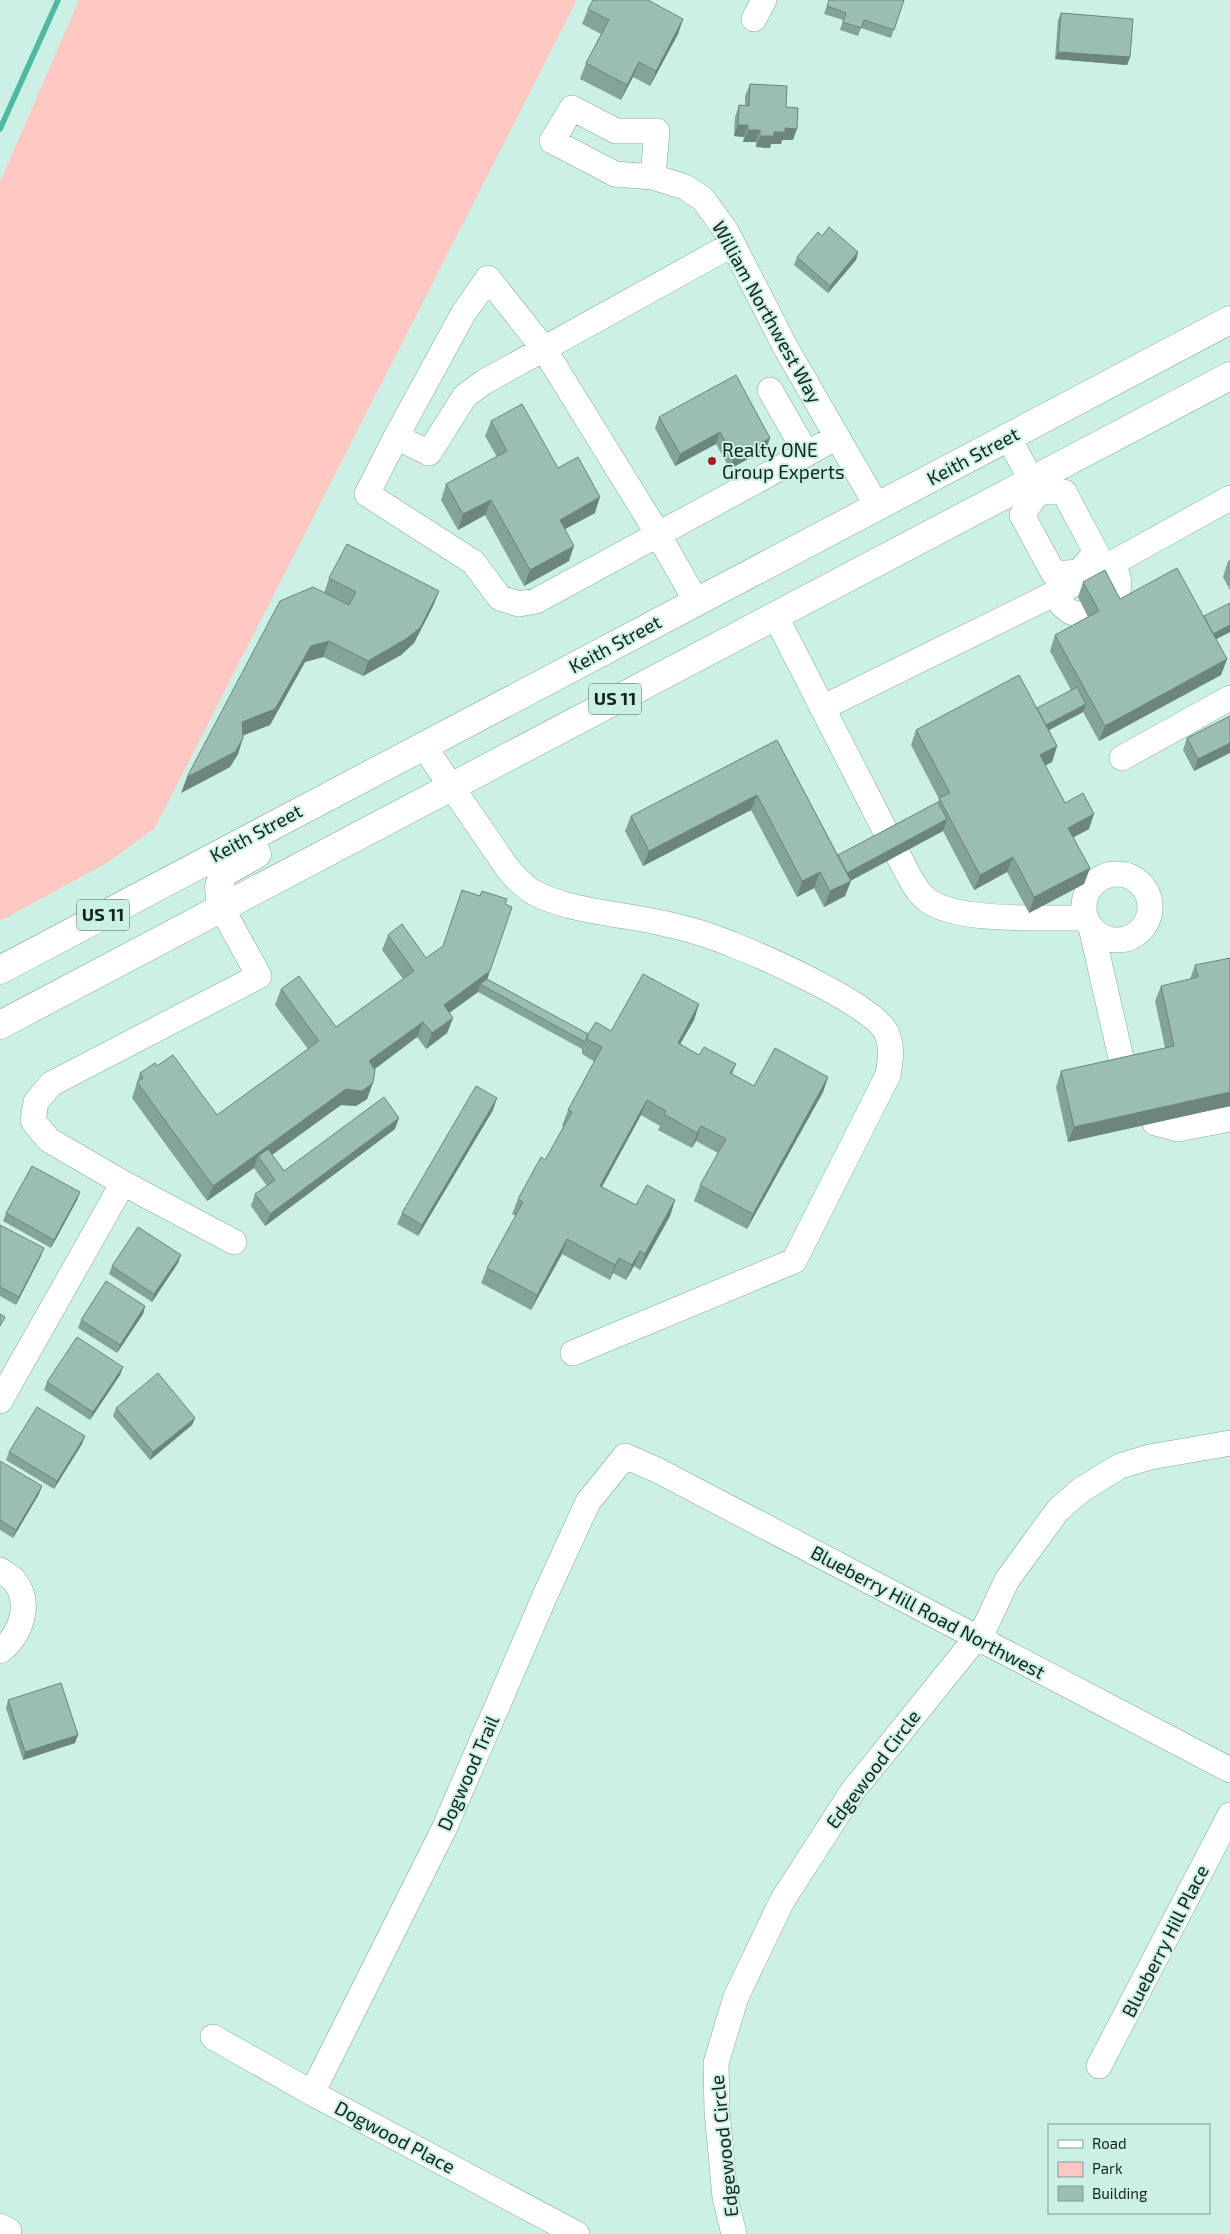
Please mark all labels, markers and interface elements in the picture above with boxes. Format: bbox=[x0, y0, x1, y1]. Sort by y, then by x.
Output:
street label: William Northwest Way bbox=[708, 216, 827, 407]
street label: Keith Street bbox=[923, 422, 1023, 489]
place label: Realty ONE Group Experts bbox=[722, 438, 845, 483]
marker: Realty ONE Group Experts bbox=[706, 455, 718, 467]
street label: Keith Street bbox=[565, 610, 665, 677]
road number: US 11 bbox=[589, 684, 641, 714]
street label: Keith Street bbox=[206, 799, 306, 866]
road number: US 11 bbox=[77, 900, 129, 930]
street label: Blueberry Hill Road Northwest bbox=[807, 1540, 1049, 1683]
street label: Edgewood Circle bbox=[820, 1705, 925, 1833]
street label: Dogwood Trail bbox=[432, 1711, 503, 1834]
street label: Blueberry Hill Place bbox=[1116, 1861, 1213, 2021]
street label: Edgewood Circle bbox=[705, 2074, 742, 2218]
street label: Dogwood Place bbox=[331, 2095, 459, 2178]
legend bbox=[1048, 2124, 1210, 2214]
text: Road bbox=[1092, 2134, 1127, 2152]
text: Park bbox=[1092, 2159, 1123, 2177]
text: Building bbox=[1092, 2184, 1148, 2202]

